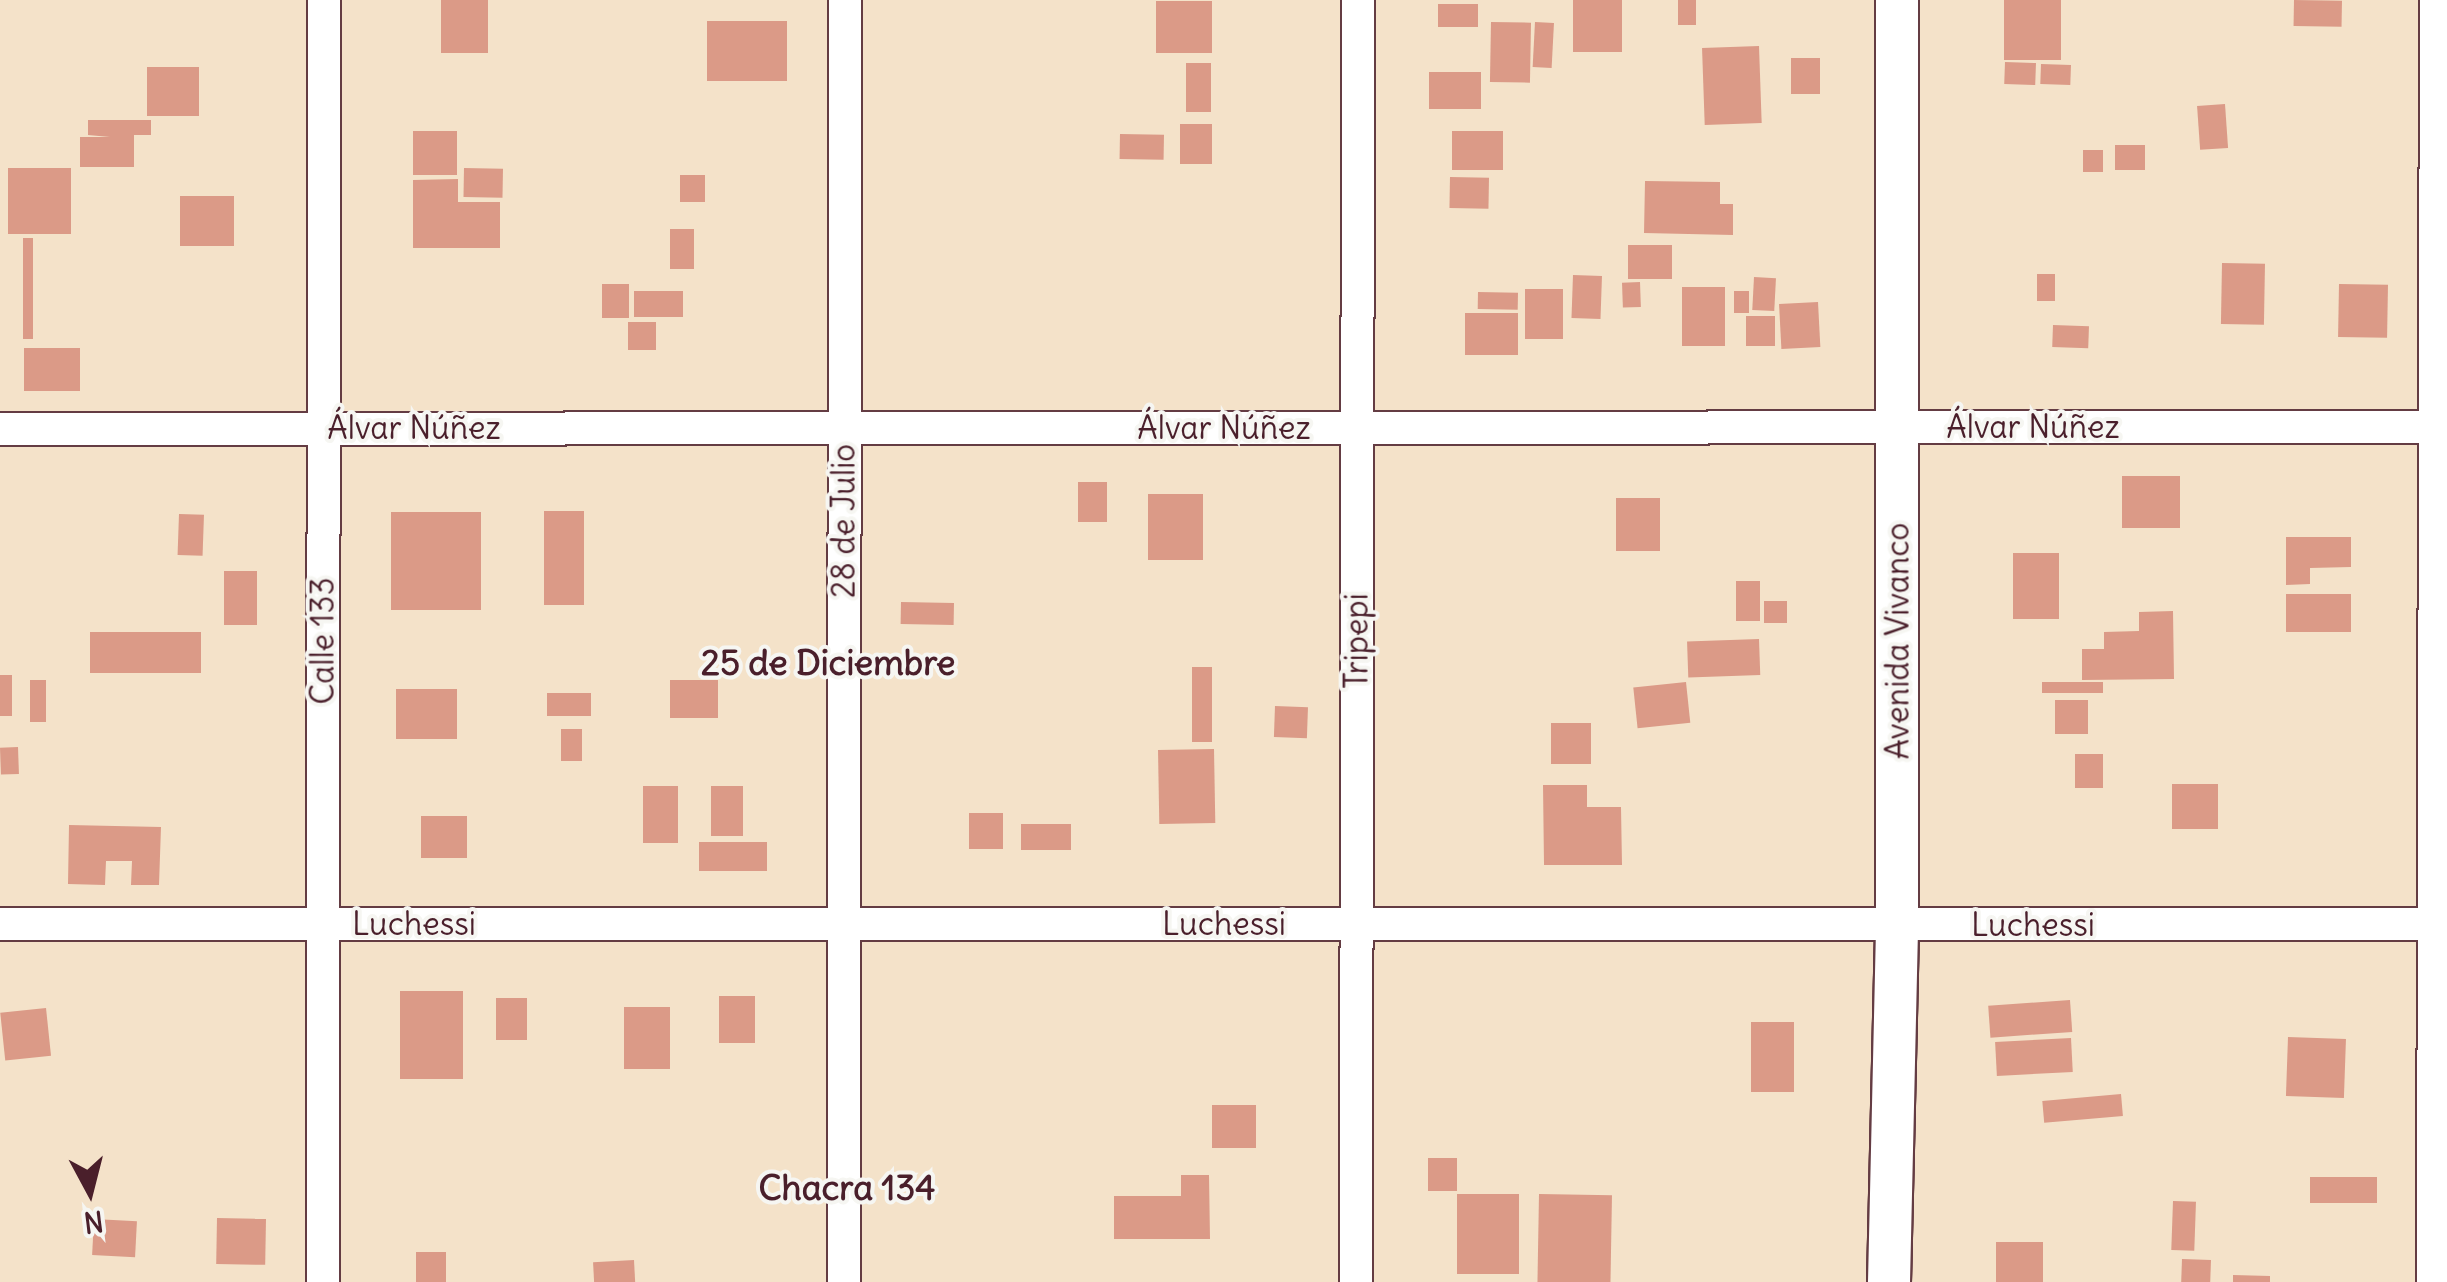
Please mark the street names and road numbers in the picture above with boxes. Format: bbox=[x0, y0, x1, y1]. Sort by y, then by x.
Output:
street label: Álvar Núñez bbox=[1946, 408, 2120, 446]
street label: Álvar Núñez bbox=[327, 409, 501, 447]
street label: Álvar Núñez bbox=[1137, 409, 1311, 447]
street label: 28 de Julio bbox=[825, 444, 863, 598]
street label: Avenida Vivanco bbox=[1879, 523, 1917, 759]
street label: Calle 133 bbox=[304, 577, 342, 705]
street label: Tripepi bbox=[1338, 593, 1376, 689]
street label: Luchessi bbox=[352, 905, 476, 943]
street label: Luchessi bbox=[1162, 905, 1286, 943]
street label: Luchessi bbox=[1971, 906, 2095, 944]

